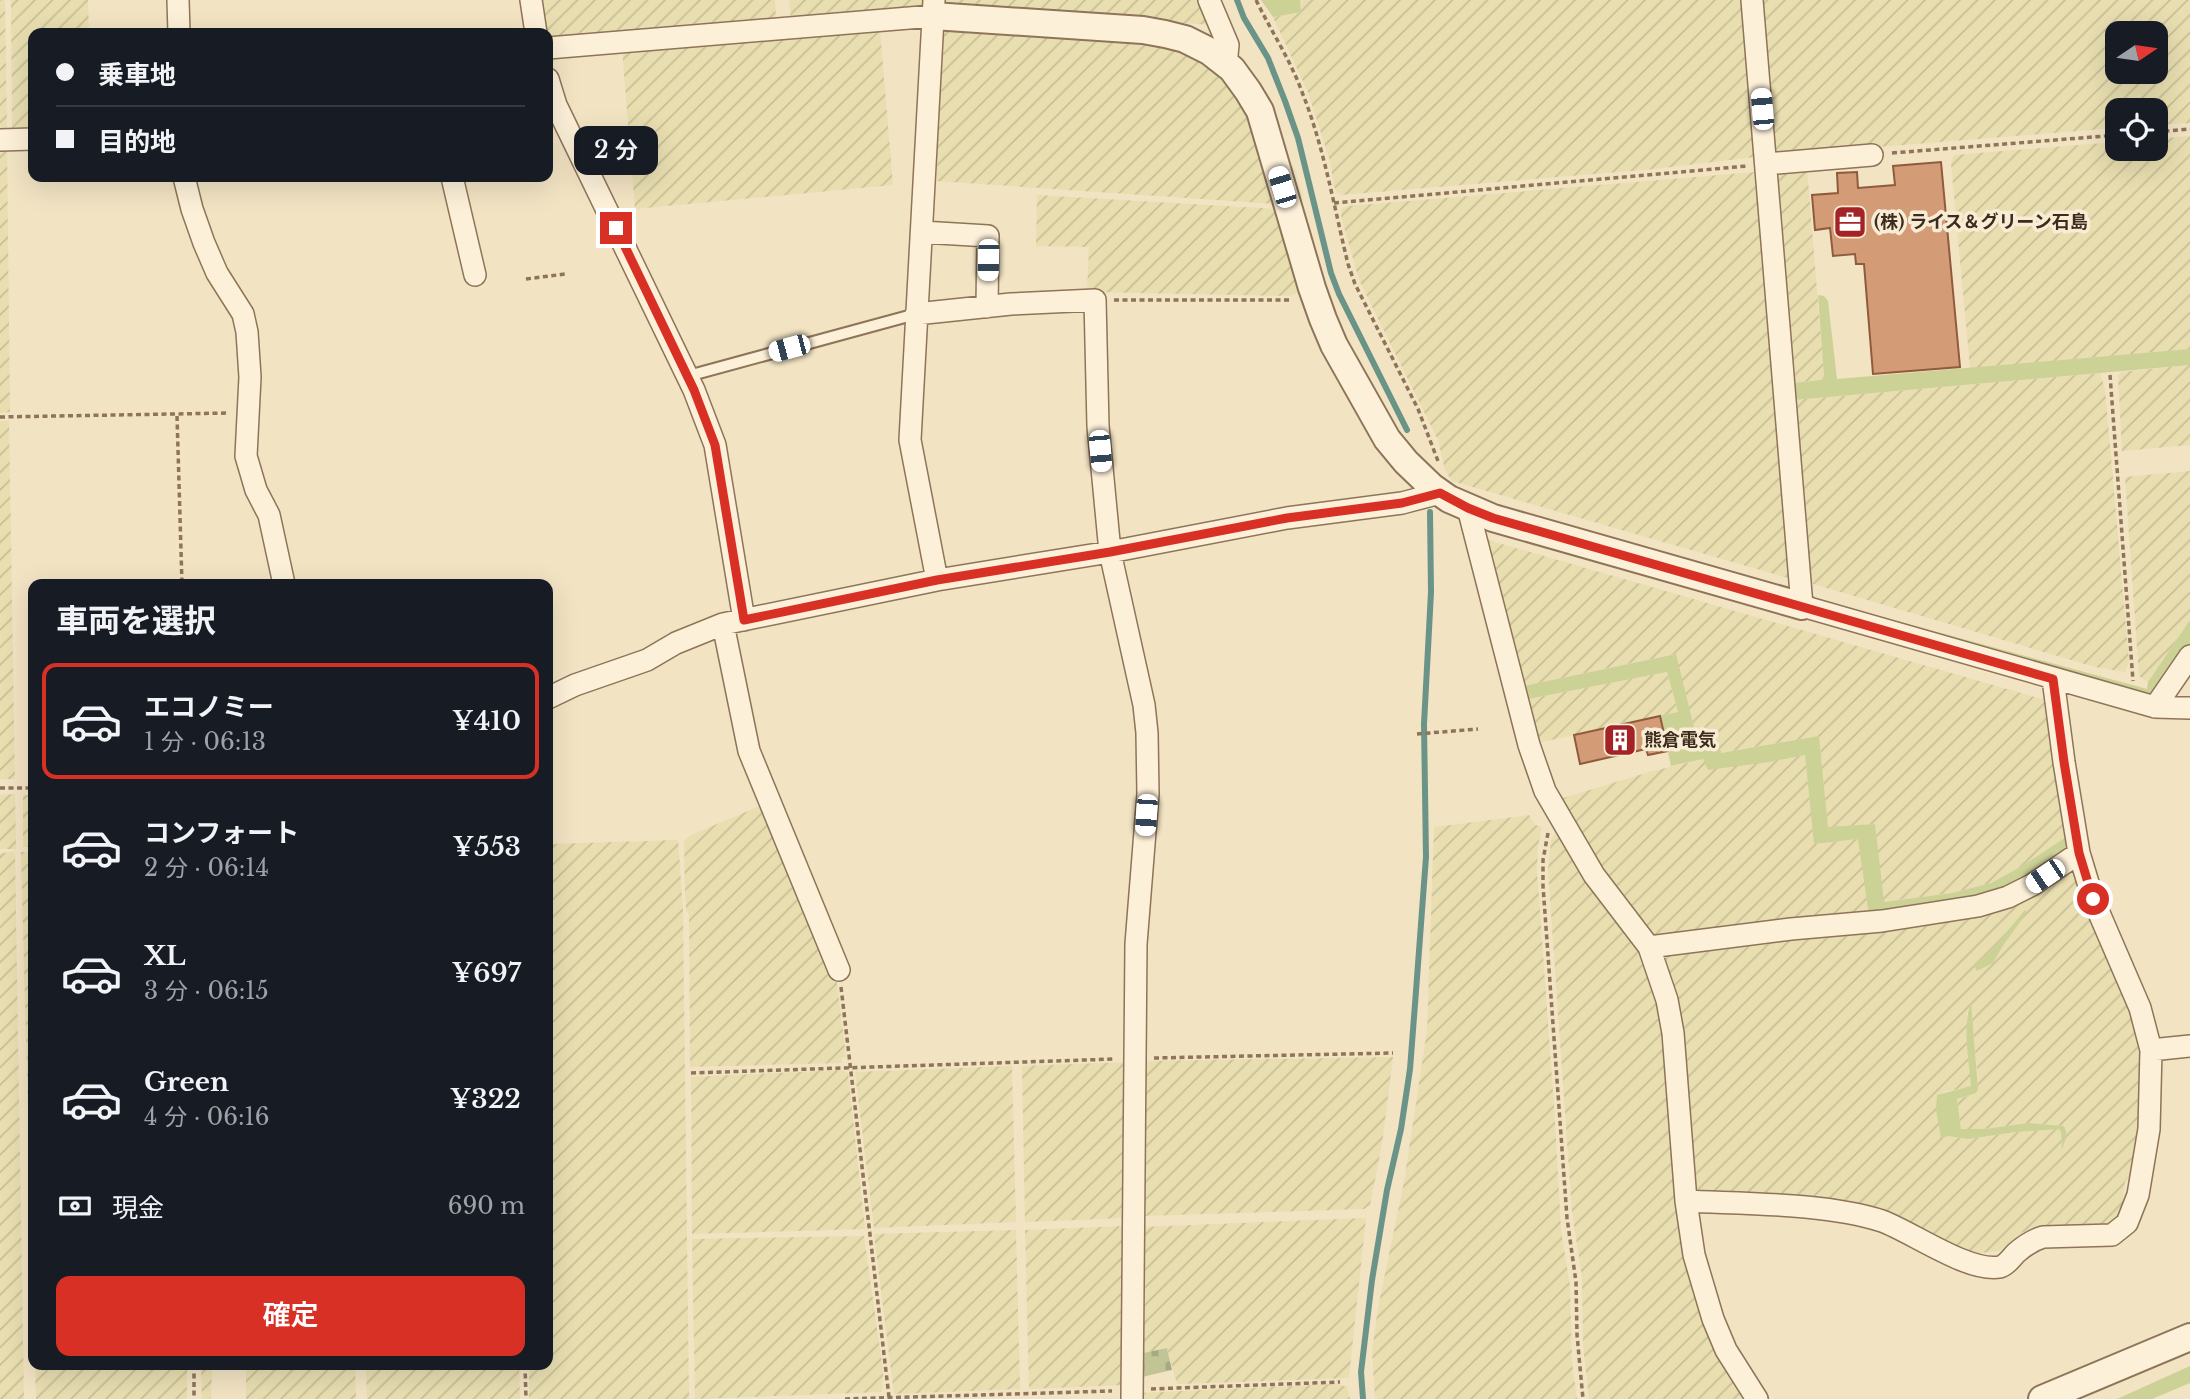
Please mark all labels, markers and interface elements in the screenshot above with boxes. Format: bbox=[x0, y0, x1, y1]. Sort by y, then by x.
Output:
north arrow bbox=[2105, 21, 2168, 84]
map controls bbox=[2105, 21, 2168, 161]
text: 乗車地 bbox=[98, 59, 176, 91]
car bbox=[1750, 87, 1775, 131]
button: locate bbox=[2105, 98, 2168, 161]
text: 目的地 bbox=[98, 126, 176, 158]
callout: 2 分 bbox=[574, 126, 658, 176]
text: 2 分 bbox=[594, 136, 638, 164]
car bbox=[1266, 164, 1299, 210]
office icon: (株) ライス＆グリーン石島 bbox=[1831, 203, 1869, 241]
place label: (株) ライス＆グリーン石島 bbox=[1874, 211, 2088, 233]
route end bbox=[600, 212, 632, 244]
car bbox=[978, 239, 999, 281]
car bbox=[766, 332, 813, 364]
car bbox=[1088, 429, 1113, 473]
text: 車両を選択 bbox=[56, 601, 216, 641]
icon: car bbox=[60, 690, 123, 753]
text: エコノミー bbox=[144, 691, 274, 723]
text: ¥410 bbox=[452, 705, 521, 737]
building icon: 熊倉電気 bbox=[1601, 721, 1639, 759]
text: 1 分 · 06:13 bbox=[144, 728, 266, 756]
place label: 熊倉電気 bbox=[1644, 729, 1716, 751]
car bbox=[1135, 793, 1158, 837]
icon: car bbox=[60, 816, 123, 879]
text: コンフォート bbox=[144, 817, 299, 849]
text: ¥553 bbox=[452, 831, 521, 863]
text: 2 分 · 06:14 bbox=[144, 854, 269, 882]
car bbox=[2022, 856, 2069, 896]
route start bbox=[2077, 883, 2109, 915]
text: XL bbox=[144, 940, 186, 972]
icon: car bbox=[60, 942, 123, 1005]
text: ¥697 bbox=[451, 957, 521, 989]
text: 3 分 · 06:15 bbox=[144, 977, 269, 1005]
text: Green bbox=[144, 1066, 229, 1098]
icon: car bbox=[60, 1068, 123, 1131]
text: ¥322 bbox=[450, 1083, 521, 1115]
text: 4 分 · 06:16 bbox=[144, 1103, 270, 1131]
icon: cash bbox=[56, 1187, 94, 1225]
text: 現金 bbox=[112, 1192, 164, 1224]
text: 690 m bbox=[448, 1192, 525, 1220]
button: 確定 bbox=[56, 1276, 525, 1356]

